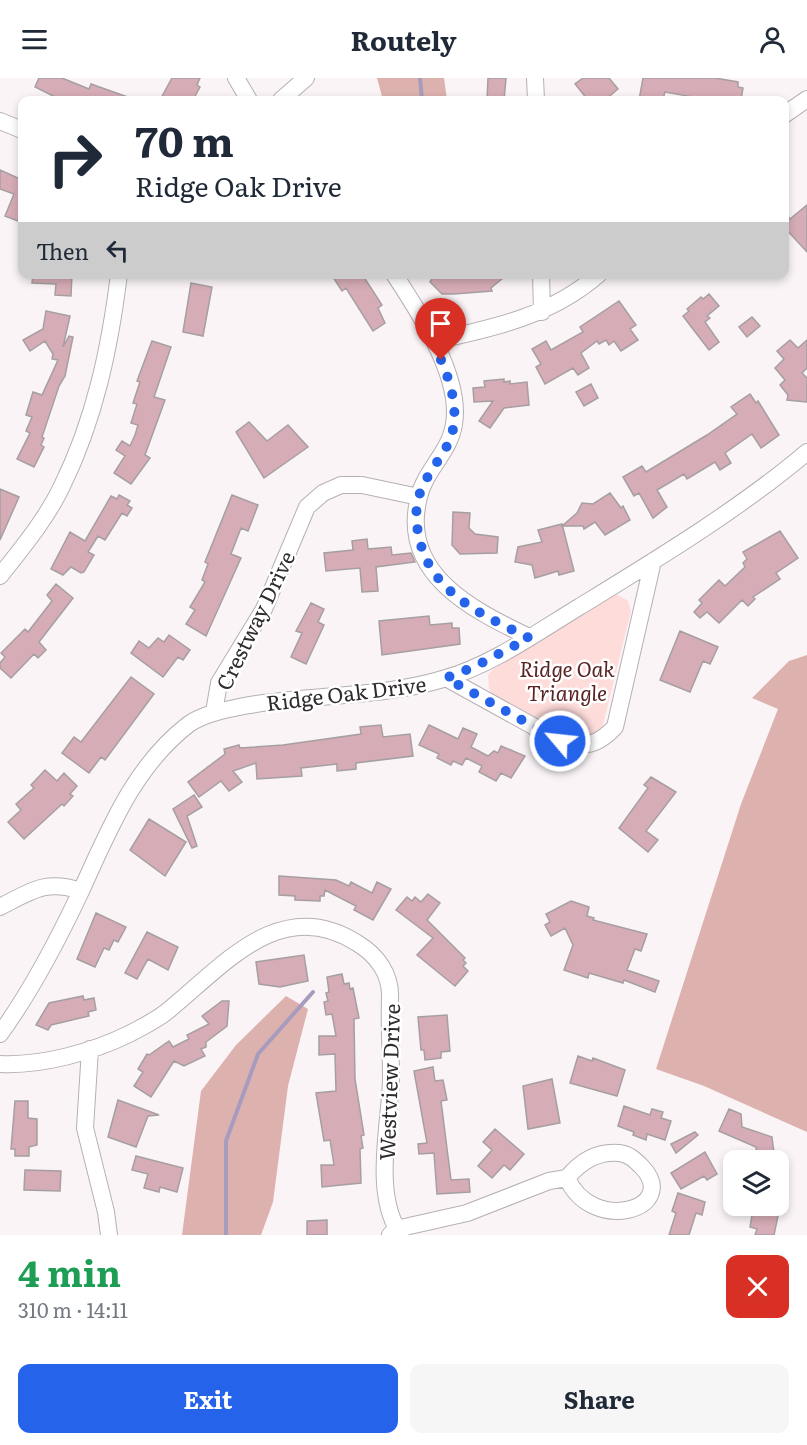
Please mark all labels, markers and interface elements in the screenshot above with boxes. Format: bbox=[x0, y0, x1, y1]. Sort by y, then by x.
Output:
text: Routely bbox=[351, 19, 456, 59]
icon: menu bbox=[18, 23, 51, 56]
icon: person bbox=[756, 23, 789, 56]
text: 70 m bbox=[135, 108, 234, 170]
icon: right bbox=[36, 120, 114, 198]
text: Ridge Oak Drive bbox=[135, 165, 342, 205]
text: Then bbox=[36, 234, 89, 267]
icon: left bbox=[101, 234, 134, 267]
pin bbox=[415, 298, 466, 360]
icon: arrive bbox=[424, 307, 457, 340]
street label: Crestway Drive bbox=[207, 545, 301, 695]
park label: Ridge Oak Triangle bbox=[519, 652, 615, 707]
street label: Ridge Oak Drive bbox=[264, 667, 428, 717]
position arrow bbox=[528, 709, 592, 773]
street label: Westview Drive bbox=[370, 1003, 406, 1161]
map controls bbox=[723, 1150, 789, 1216]
button: layers bbox=[723, 1150, 789, 1216]
text: 4 min bbox=[18, 1245, 121, 1298]
button: close bbox=[726, 1255, 789, 1318]
text: 310 m · 14:11 bbox=[18, 1294, 128, 1324]
button: Exit bbox=[18, 1364, 398, 1433]
button: Share bbox=[410, 1364, 789, 1433]

